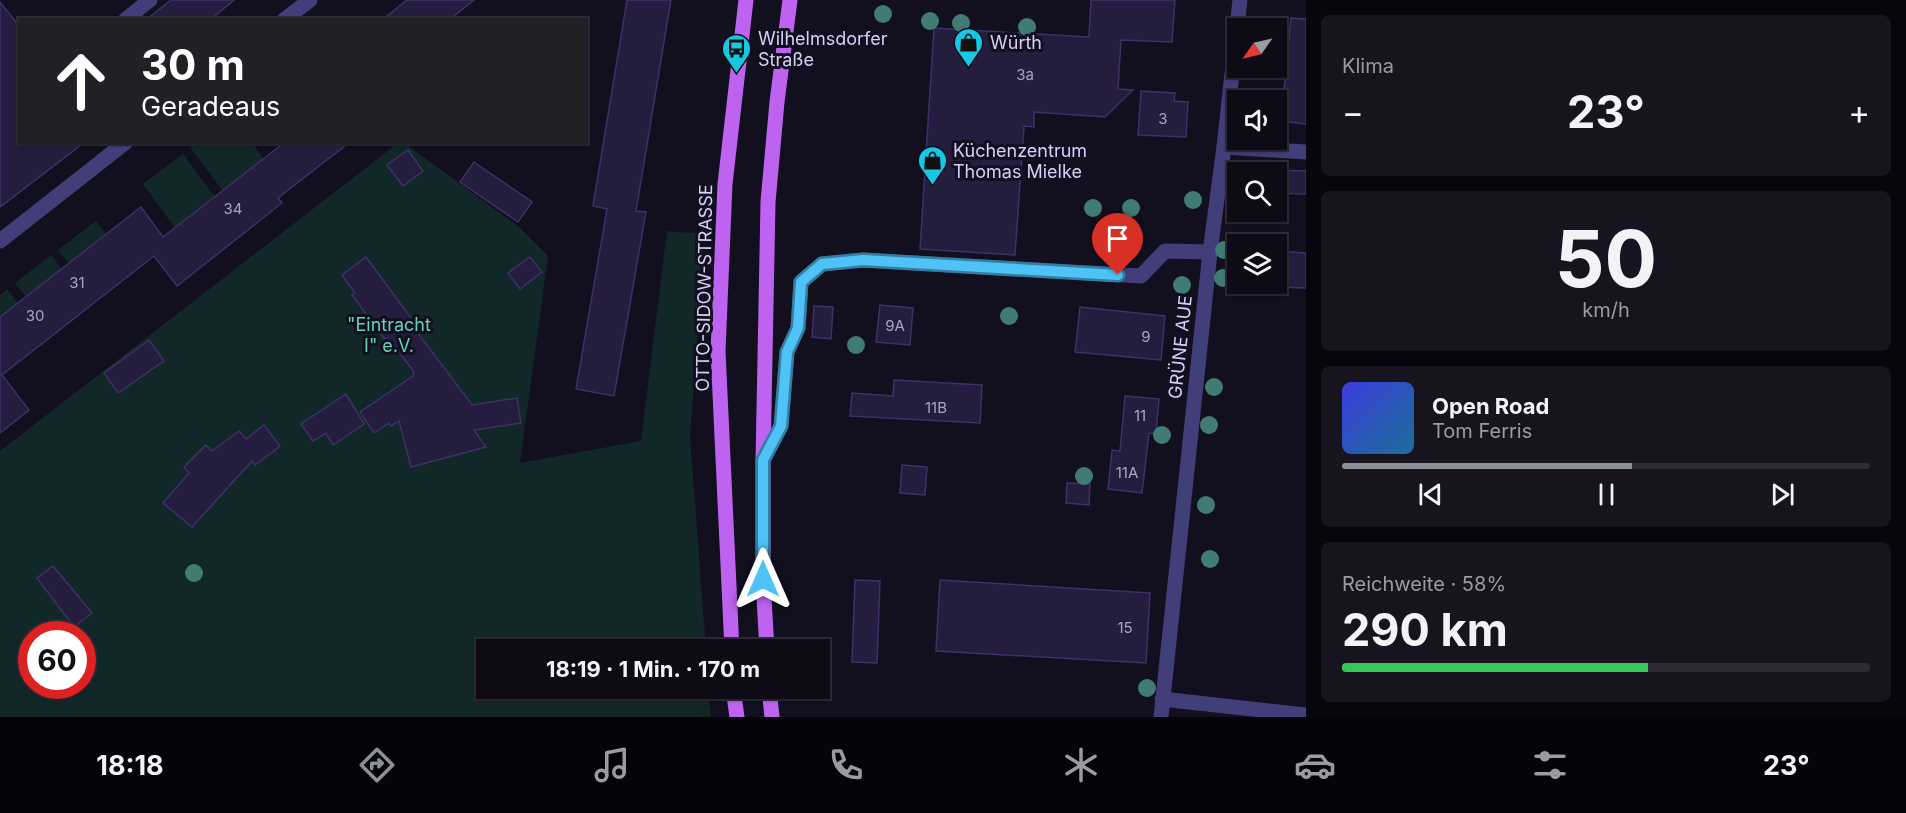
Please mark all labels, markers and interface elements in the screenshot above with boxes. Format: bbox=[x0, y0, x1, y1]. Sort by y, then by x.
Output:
north arrow bbox=[1227, 18, 1287, 78]
map controls bbox=[1227, 18, 1287, 294]
shop icon: Würth bbox=[953, 26, 985, 68]
place label: Wilhelmsdorfer Straße bbox=[758, 28, 888, 70]
bus stop icon: Wilhelmsdorfer Straße bbox=[721, 32, 753, 74]
place label: Würth bbox=[990, 32, 1042, 53]
text: 30 m bbox=[141, 39, 245, 90]
icon: ahead bbox=[42, 42, 120, 120]
text: Klima bbox=[1342, 54, 1394, 78]
house number: 3a bbox=[1016, 65, 1034, 84]
text: 23° bbox=[1567, 84, 1645, 139]
text: Geradeaus bbox=[141, 90, 280, 123]
button: sound bbox=[1227, 90, 1287, 150]
text: − bbox=[1342, 92, 1364, 132]
text: + bbox=[1848, 92, 1870, 132]
house number: 3 bbox=[1158, 109, 1168, 128]
place label: Küchenzentrum Thomas Mielke bbox=[953, 140, 1087, 182]
shop icon: Küchenzentrum Thomas Mielke bbox=[916, 144, 948, 186]
button: search bbox=[1227, 162, 1287, 222]
street label: OTTO-SIDOW-STRASSE bbox=[692, 184, 716, 392]
house number: 34 bbox=[224, 199, 242, 218]
text: 50 bbox=[1555, 211, 1657, 306]
pin bbox=[1092, 213, 1143, 275]
icon: arrive bbox=[1101, 222, 1134, 255]
button: layers bbox=[1227, 234, 1287, 294]
house number: 31 bbox=[69, 273, 85, 292]
street label: GRÜNE AUE bbox=[1163, 294, 1196, 400]
text: km/h bbox=[1582, 298, 1630, 322]
house number: 30 bbox=[26, 306, 44, 325]
park label: "Eintracht I" e.V. bbox=[347, 314, 431, 356]
house number: 9A bbox=[885, 316, 905, 335]
house number: 9 bbox=[1141, 327, 1151, 346]
text: Open Road bbox=[1432, 393, 1549, 419]
house number: 11B bbox=[925, 398, 947, 417]
house number: 11 bbox=[1134, 406, 1146, 425]
text: Tom Ferris bbox=[1432, 419, 1532, 443]
house number: 11A bbox=[1116, 463, 1138, 482]
icon: previous bbox=[1414, 478, 1447, 511]
icon: pause bbox=[1590, 478, 1623, 511]
icon: next bbox=[1766, 478, 1799, 511]
position arrow bbox=[731, 547, 795, 611]
text: Reichweite · 58% bbox=[1342, 572, 1506, 596]
text: 290 km bbox=[1342, 602, 1508, 657]
house number: 15 bbox=[1117, 618, 1133, 637]
speed limit sign: 60 bbox=[18, 621, 96, 699]
text: 18:19 · 1 Min. · 170 m bbox=[546, 656, 760, 682]
icon: directions bbox=[356, 744, 398, 786]
icon: music bbox=[591, 744, 633, 786]
icon: phone bbox=[825, 744, 867, 786]
icon: climate bbox=[1060, 744, 1102, 786]
icon: car bbox=[1294, 744, 1336, 786]
icon: filters bbox=[1529, 744, 1571, 786]
text: 18:18 bbox=[96, 749, 164, 782]
text: 23° bbox=[1763, 749, 1810, 782]

